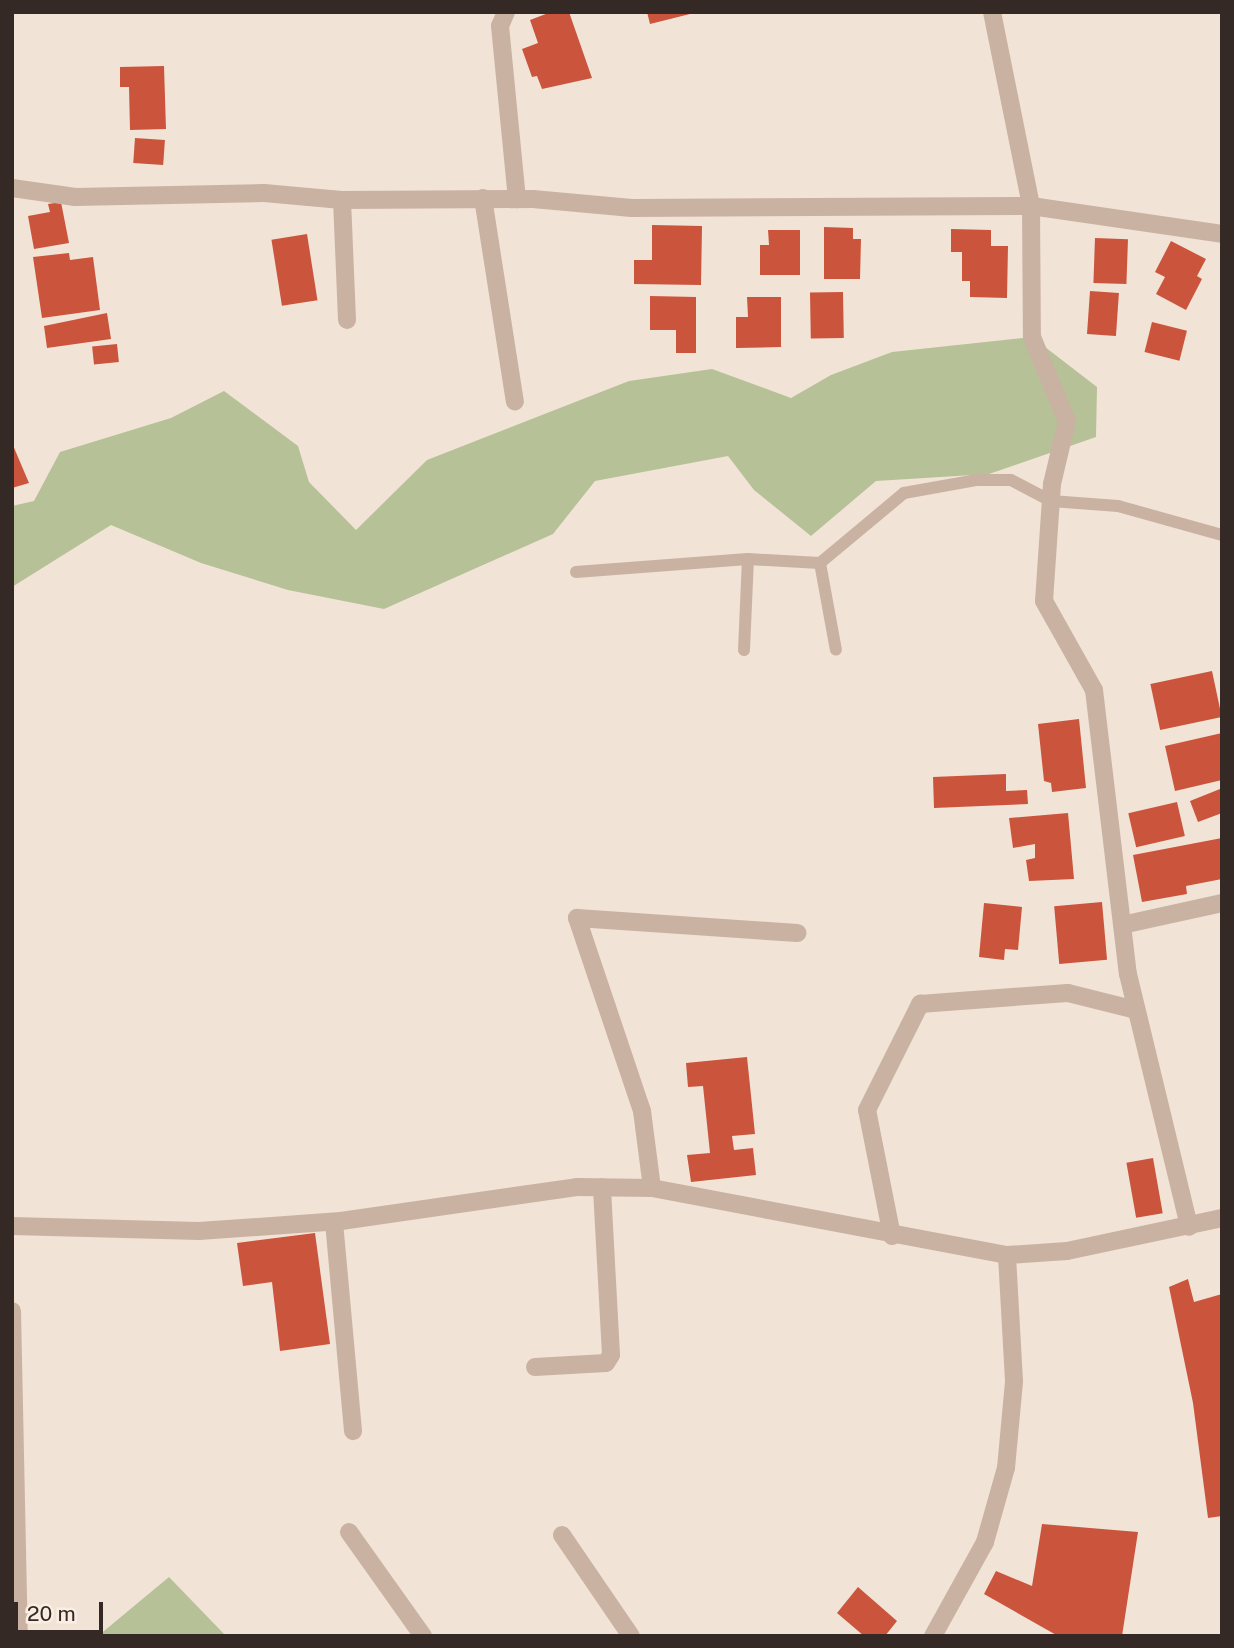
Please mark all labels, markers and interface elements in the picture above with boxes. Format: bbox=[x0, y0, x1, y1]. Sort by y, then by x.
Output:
scale bar bbox=[18, 1588, 107, 1632]
text: 20 m bbox=[27, 1601, 76, 1626]

